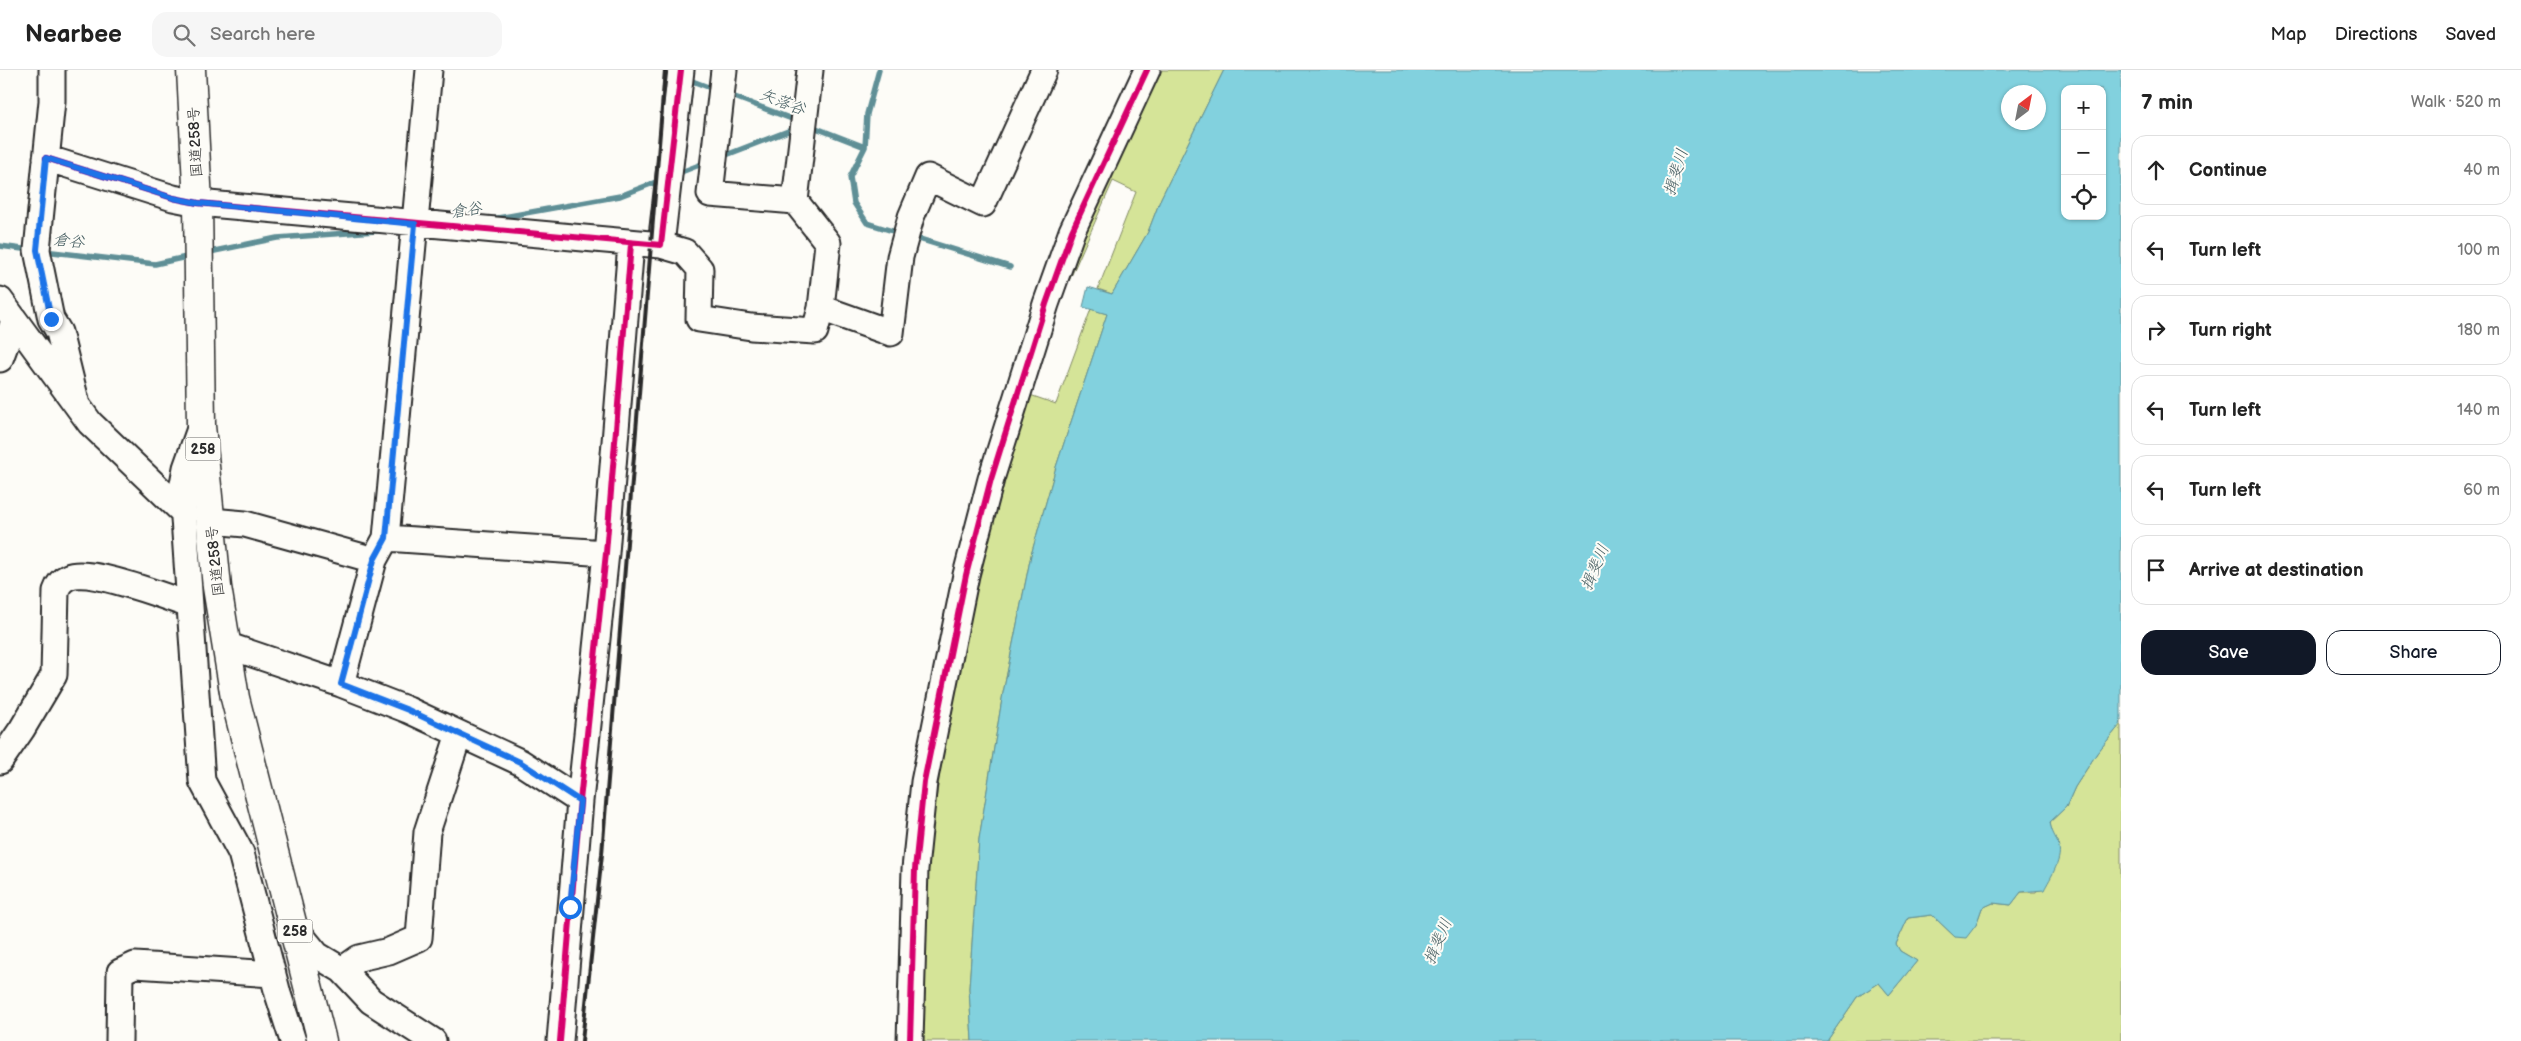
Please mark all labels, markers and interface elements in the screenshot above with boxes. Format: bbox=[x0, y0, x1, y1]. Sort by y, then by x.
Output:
search box bbox=[152, 12, 502, 57]
text: Nearbee bbox=[25, 20, 122, 49]
icon: search bbox=[170, 21, 198, 49]
text: Search here bbox=[210, 23, 315, 46]
text: Map bbox=[2271, 24, 2307, 45]
text: Directions bbox=[2335, 24, 2417, 45]
text: Saved bbox=[2445, 24, 2496, 45]
water label: 矢落谷 bbox=[757, 85, 809, 120]
north arrow bbox=[2001, 85, 2046, 130]
map controls bbox=[2061, 85, 2106, 220]
button: + bbox=[2061, 85, 2106, 130]
text: 7 min bbox=[2141, 90, 2193, 115]
text: Walk · 520 m bbox=[2411, 93, 2501, 112]
street label: 国道258号 bbox=[184, 106, 207, 178]
button: − bbox=[2061, 130, 2106, 175]
water label: 揖斐川 bbox=[1660, 147, 1693, 198]
icon: ahead bbox=[2142, 156, 2170, 184]
text: Continue bbox=[2189, 159, 2267, 182]
text: 40 m bbox=[2463, 161, 2500, 180]
button: locate bbox=[2061, 175, 2106, 220]
water label: 倉谷 bbox=[449, 198, 485, 222]
water label: 倉谷 bbox=[52, 230, 87, 253]
icon: left bbox=[2142, 236, 2170, 264]
text: Turn left bbox=[2189, 239, 2261, 262]
text: 100 m bbox=[2457, 241, 2500, 260]
route end bbox=[40, 308, 63, 331]
icon: right bbox=[2142, 316, 2170, 344]
text: Turn right bbox=[2189, 319, 2272, 342]
text: 180 m bbox=[2458, 321, 2500, 340]
icon: left bbox=[2142, 396, 2170, 424]
text: Turn left bbox=[2189, 399, 2261, 422]
text: 140 m bbox=[2457, 401, 2500, 420]
road number: 258 bbox=[186, 438, 220, 460]
icon: left bbox=[2142, 476, 2170, 504]
text: Turn left bbox=[2189, 479, 2261, 502]
text: 60 m bbox=[2463, 481, 2500, 500]
street label: 国道258号 bbox=[202, 525, 229, 597]
water label: 揖斐川 bbox=[1577, 542, 1614, 593]
icon: arrive bbox=[2142, 556, 2170, 584]
text: Arrive at destination bbox=[2189, 559, 2364, 582]
button: Save bbox=[2141, 630, 2316, 675]
button: Share bbox=[2326, 630, 2501, 675]
route start bbox=[559, 896, 582, 919]
water label: 揖斐川 bbox=[1420, 916, 1457, 967]
road number: 258 bbox=[278, 919, 312, 942]

